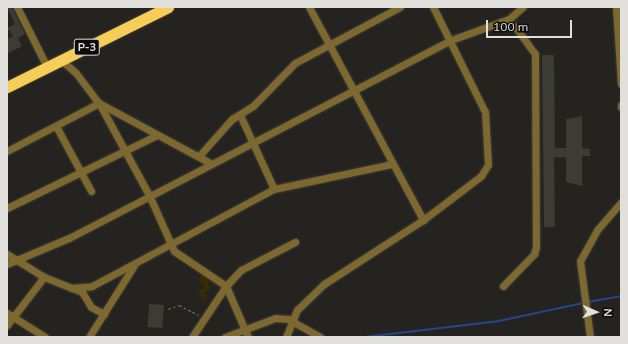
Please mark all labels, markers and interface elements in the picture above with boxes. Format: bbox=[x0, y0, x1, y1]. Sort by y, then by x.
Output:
scale bar bbox=[488, 12, 574, 38]
text: 100 m bbox=[493, 19, 528, 34]
road number: P-3 bbox=[73, 38, 101, 56]
north arrow bbox=[576, 292, 616, 332]
text: N bbox=[601, 308, 615, 317]

